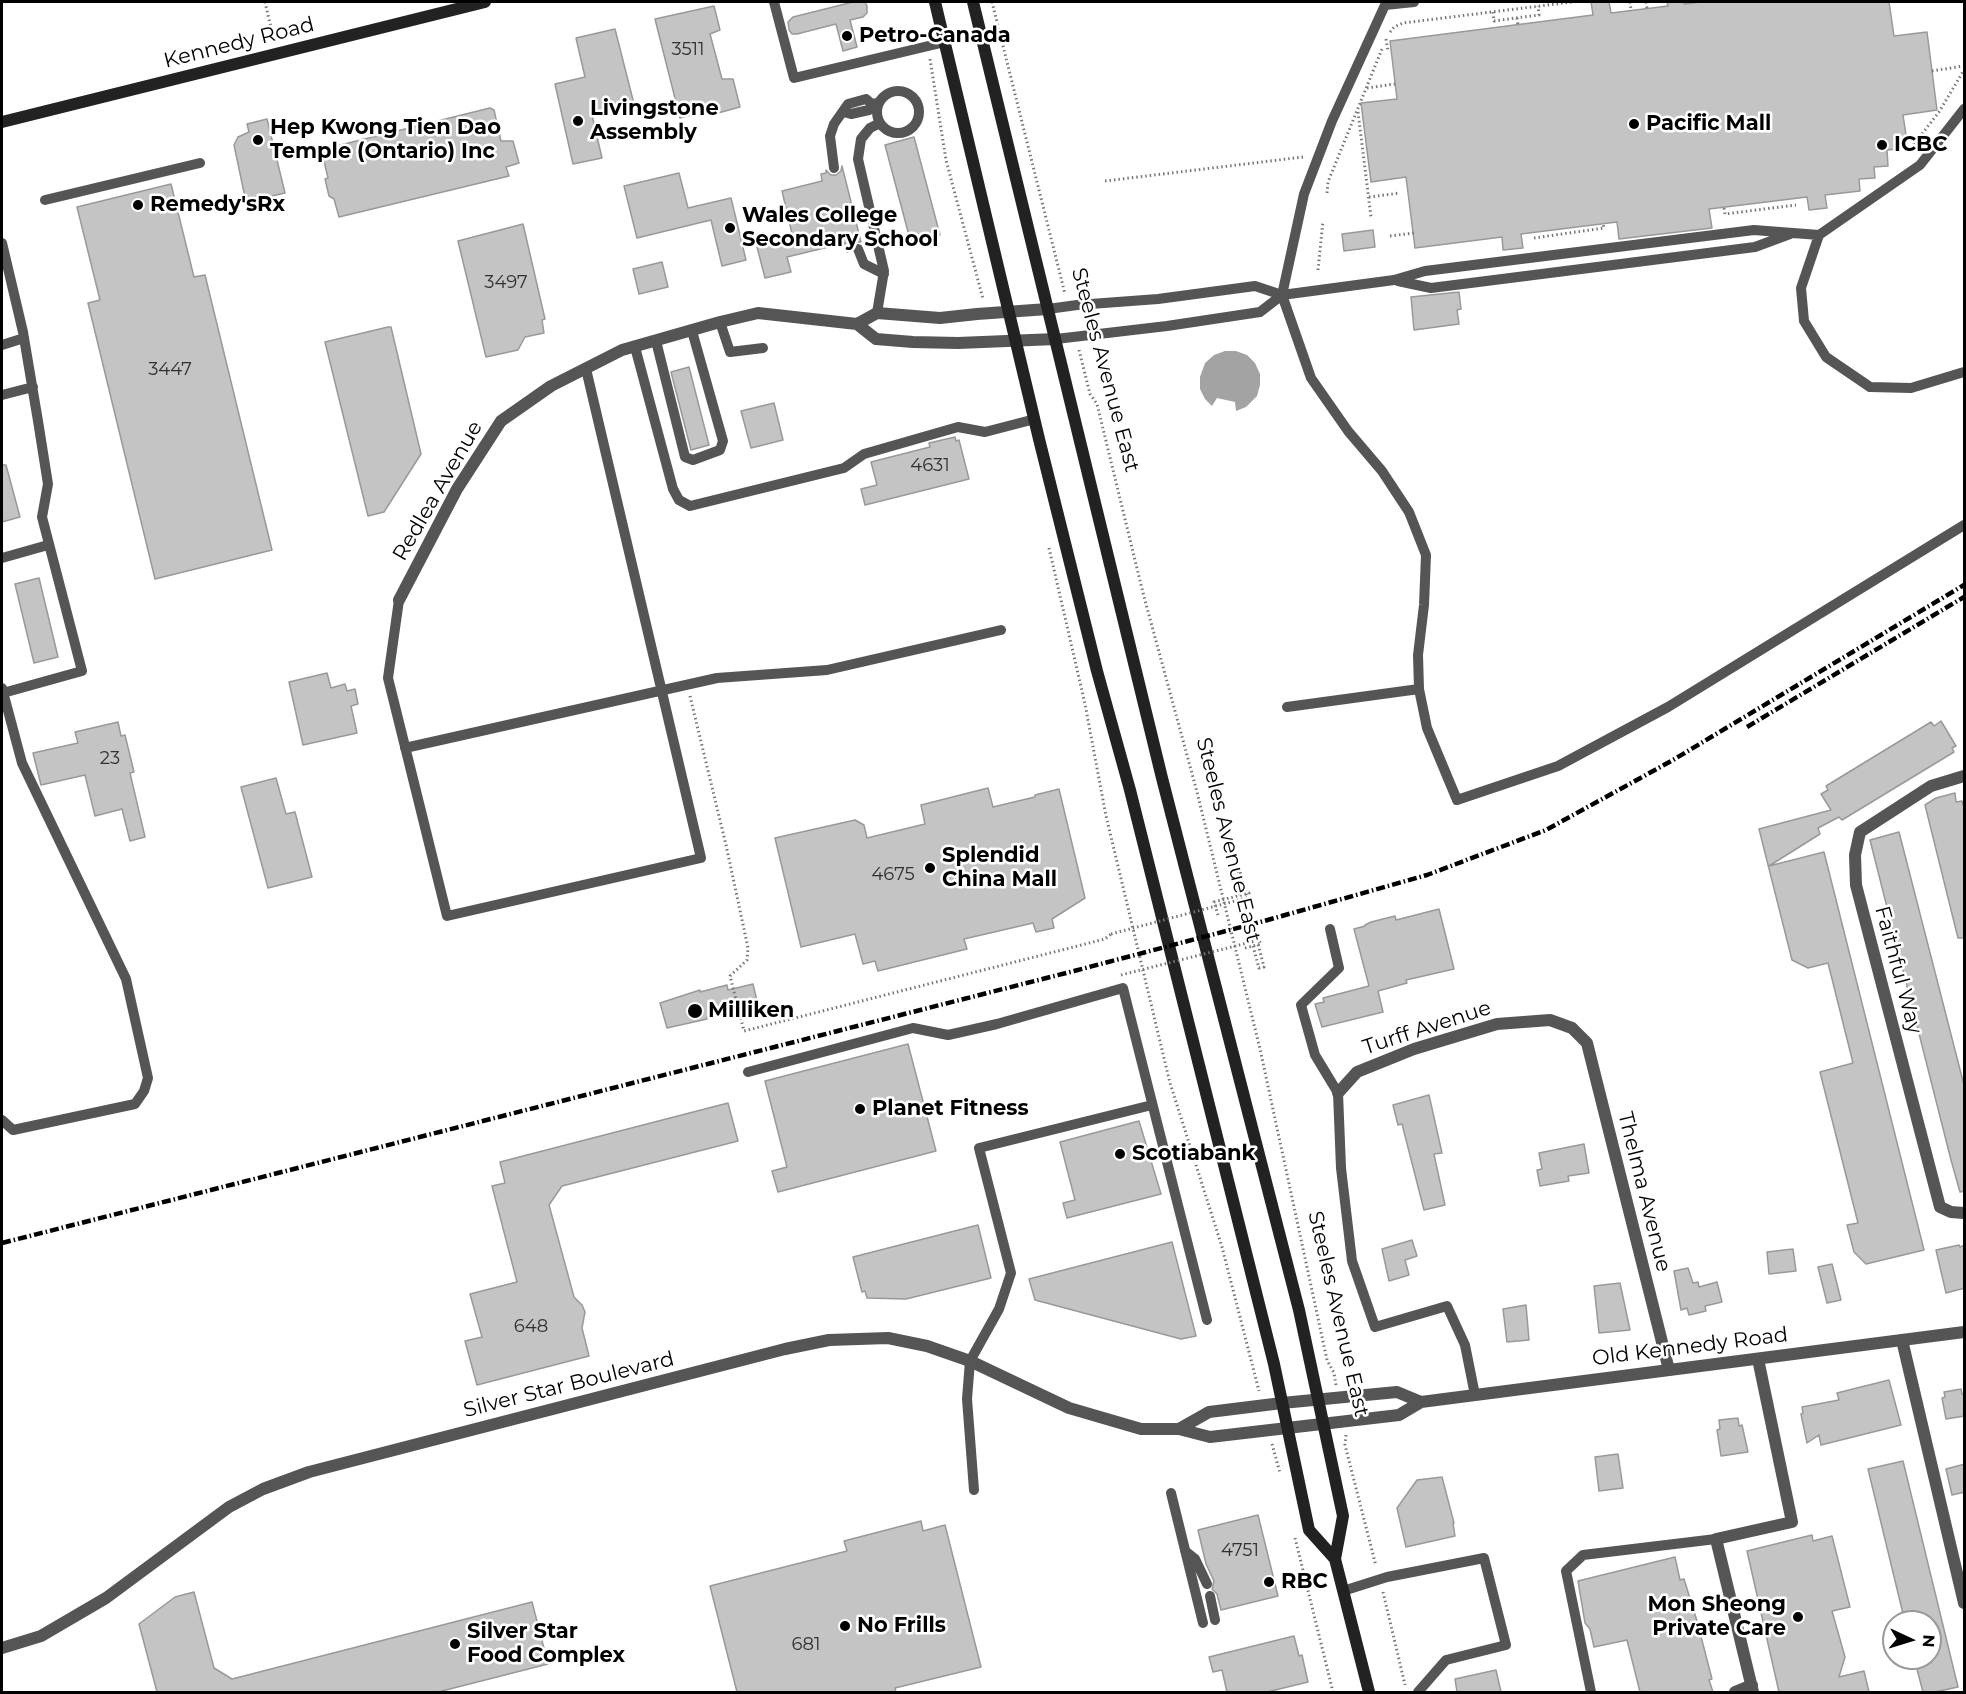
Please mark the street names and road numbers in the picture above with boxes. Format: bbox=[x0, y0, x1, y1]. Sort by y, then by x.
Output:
street label: Kennedy Road bbox=[161, 12, 317, 74]
street label: Steeles Avenue East bbox=[1066, 265, 1144, 475]
street label: Redlea Avenue bbox=[388, 417, 488, 565]
street label: Steeles Avenue East bbox=[1190, 735, 1266, 945]
street label: Faithful Way bbox=[1869, 903, 1927, 1037]
street label: Turff Avenue bbox=[1360, 995, 1494, 1061]
street label: Thelma Avenue bbox=[1612, 1109, 1676, 1275]
street label: Steeles Avenue East bbox=[1302, 1209, 1374, 1419]
street label: Old Kennedy Road bbox=[1591, 1322, 1789, 1372]
street label: Silver Star Boulevard bbox=[461, 1347, 677, 1423]

